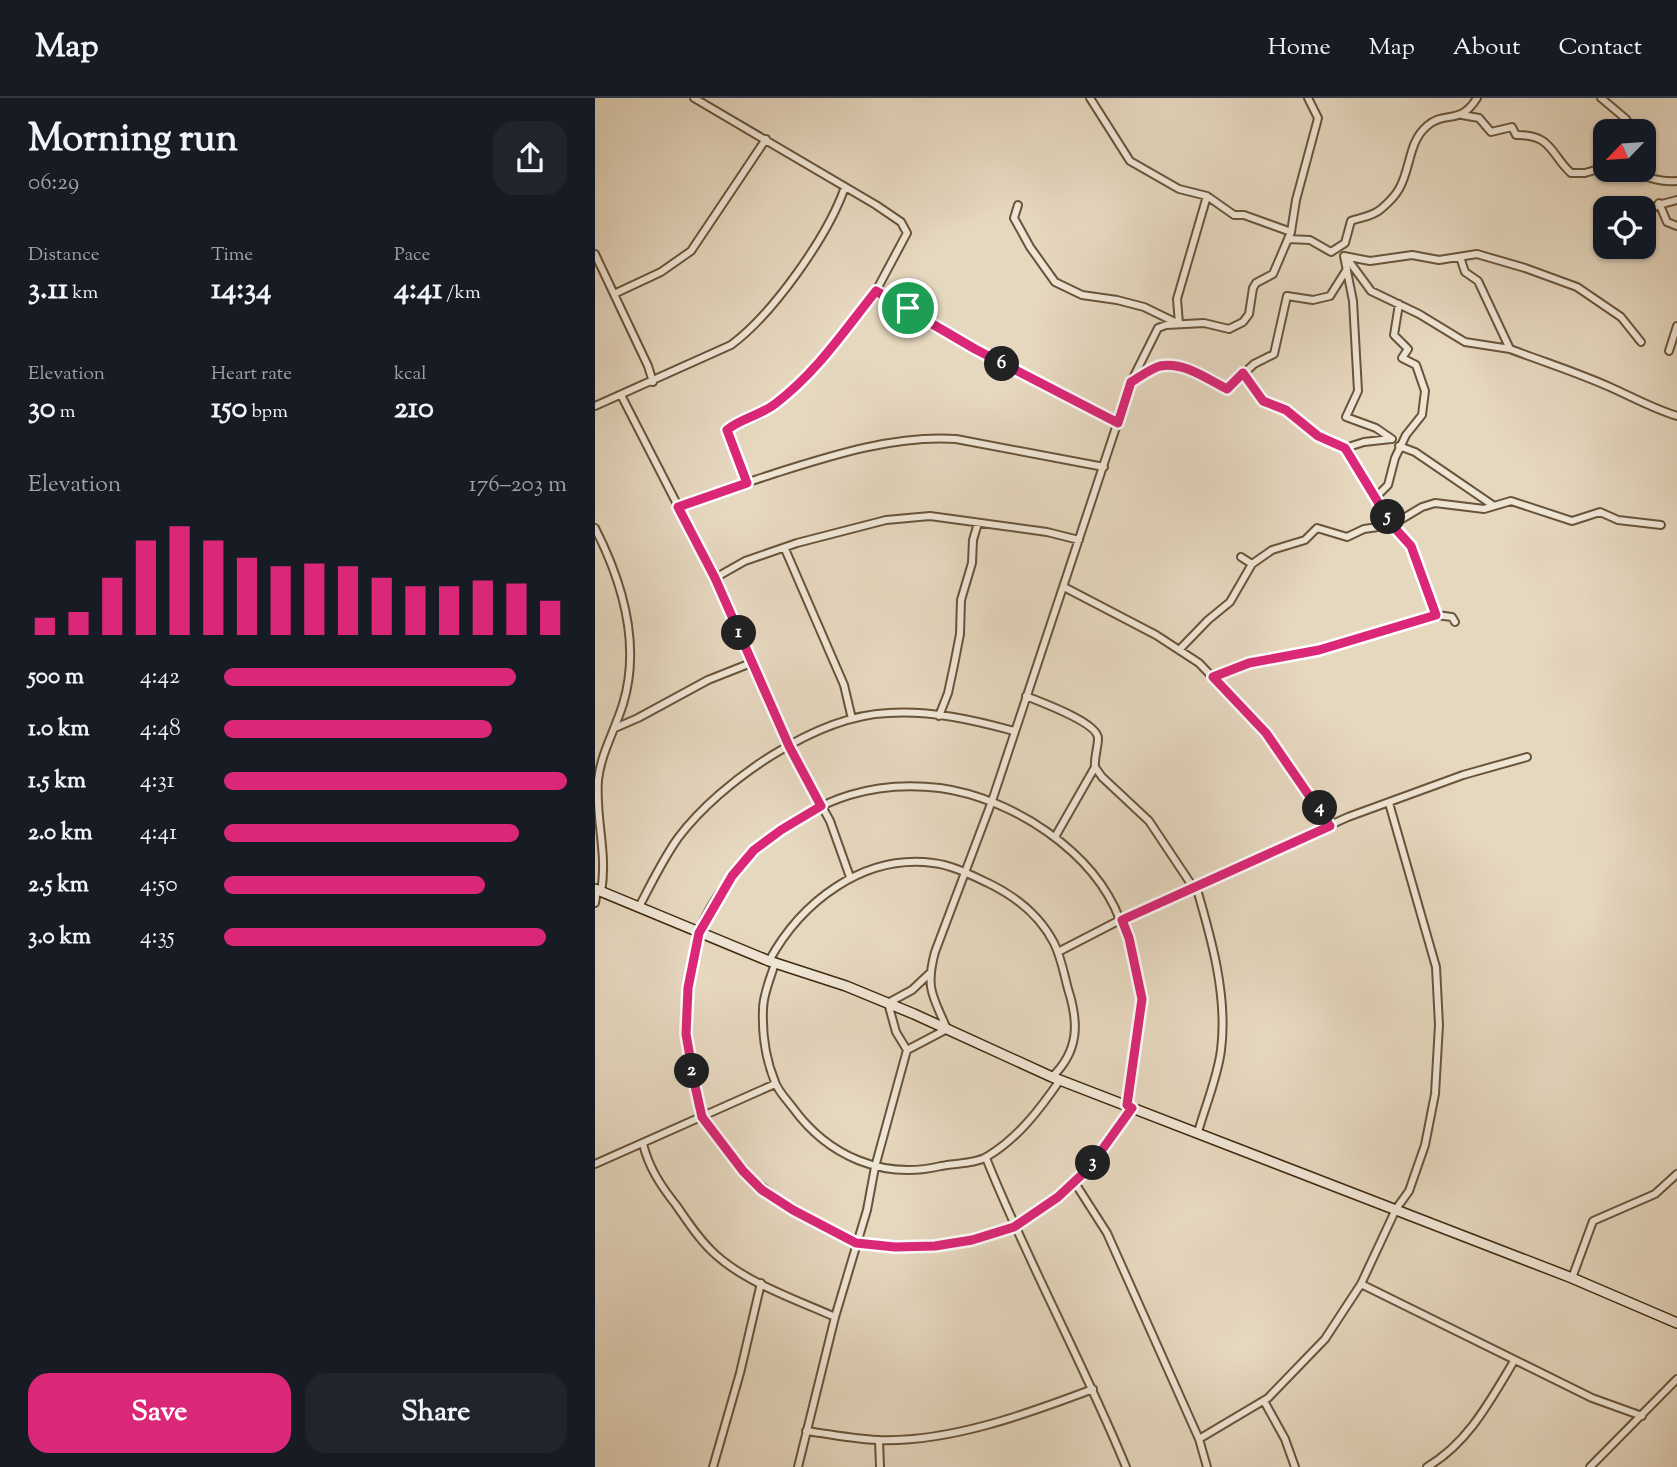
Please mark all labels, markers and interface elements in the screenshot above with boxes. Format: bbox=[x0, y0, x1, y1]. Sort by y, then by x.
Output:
text: Map bbox=[35, 24, 99, 72]
text: Home bbox=[1268, 31, 1331, 65]
text: Map bbox=[1369, 31, 1415, 65]
text: About bbox=[1453, 31, 1520, 65]
text: Contact bbox=[1558, 31, 1642, 65]
text: Morning run bbox=[28, 114, 238, 168]
north arrow bbox=[1593, 119, 1655, 182]
map controls bbox=[1593, 119, 1656, 259]
button: share bbox=[493, 121, 567, 195]
text: 06:29 bbox=[28, 167, 79, 200]
button: locate bbox=[1593, 196, 1656, 259]
text: Distance bbox=[28, 242, 100, 269]
text: Time bbox=[211, 242, 253, 269]
text: Pace bbox=[394, 242, 430, 269]
text: 3.11 bbox=[28, 269, 68, 312]
text: 14:34 bbox=[211, 269, 271, 312]
text: 4:41 bbox=[394, 269, 442, 312]
pin bbox=[878, 278, 938, 338]
text: km bbox=[68, 280, 98, 307]
text: /km bbox=[442, 280, 481, 307]
icon: arrive bbox=[889, 289, 927, 327]
pin: 6 bbox=[985, 346, 1019, 382]
text: 6 bbox=[997, 350, 1006, 377]
text: Elevation bbox=[28, 361, 105, 388]
text: Heart rate bbox=[211, 361, 292, 388]
text: kcal bbox=[394, 361, 427, 388]
text: 30 bbox=[28, 388, 56, 431]
text: 150 bbox=[211, 388, 247, 431]
text: 210 bbox=[394, 388, 434, 431]
text: m bbox=[56, 399, 76, 426]
text: bpm bbox=[247, 399, 288, 426]
text: Elevation bbox=[28, 469, 121, 502]
text: 176–203 m bbox=[469, 469, 567, 502]
pin: 5 bbox=[1371, 500, 1405, 534]
text: 5 bbox=[1384, 503, 1391, 530]
pin: 1 bbox=[722, 616, 757, 650]
text: 1 bbox=[735, 619, 742, 646]
text: 500 m bbox=[28, 661, 84, 694]
text: 4:42 bbox=[140, 661, 180, 694]
text: 1.0 km bbox=[28, 713, 90, 746]
text: 4:48 bbox=[140, 713, 181, 746]
text: 1.5 km bbox=[28, 765, 86, 798]
text: 4:31 bbox=[140, 765, 175, 798]
pin: 4 bbox=[1303, 790, 1337, 826]
text: 4 bbox=[1315, 794, 1324, 821]
text: 2.0 km bbox=[28, 817, 93, 850]
text: 4:41 bbox=[140, 817, 177, 850]
text: 2.5 km bbox=[28, 869, 89, 902]
text: 4:50 bbox=[140, 869, 178, 902]
text: 3.0 km bbox=[28, 921, 91, 954]
text: 4:35 bbox=[140, 921, 175, 954]
pin: 2 bbox=[675, 1054, 709, 1088]
text: 2 bbox=[687, 1057, 696, 1084]
pin: 3 bbox=[1075, 1146, 1111, 1180]
text: 3 bbox=[1089, 1149, 1096, 1176]
button: Save bbox=[28, 1373, 291, 1453]
button: Share bbox=[305, 1373, 567, 1453]

